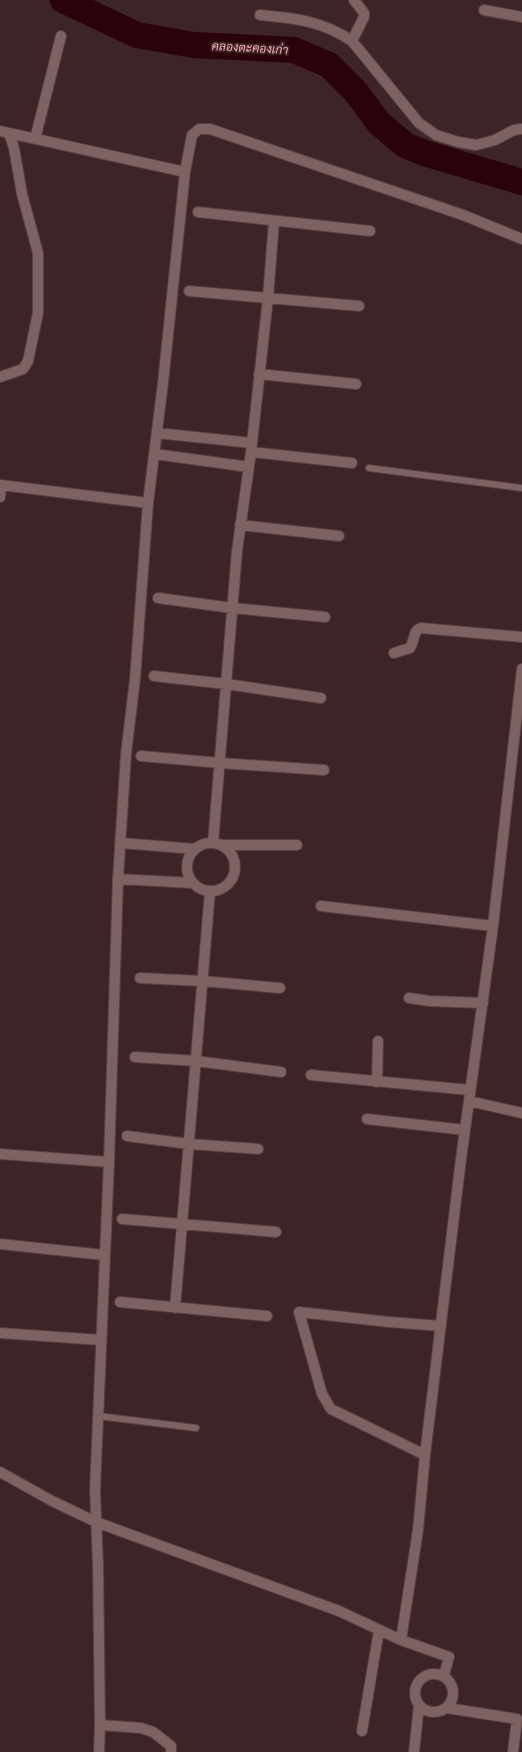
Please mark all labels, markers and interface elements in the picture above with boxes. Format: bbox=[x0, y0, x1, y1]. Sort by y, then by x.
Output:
water label: คลองตะคองเก่า bbox=[211, 38, 289, 58]

